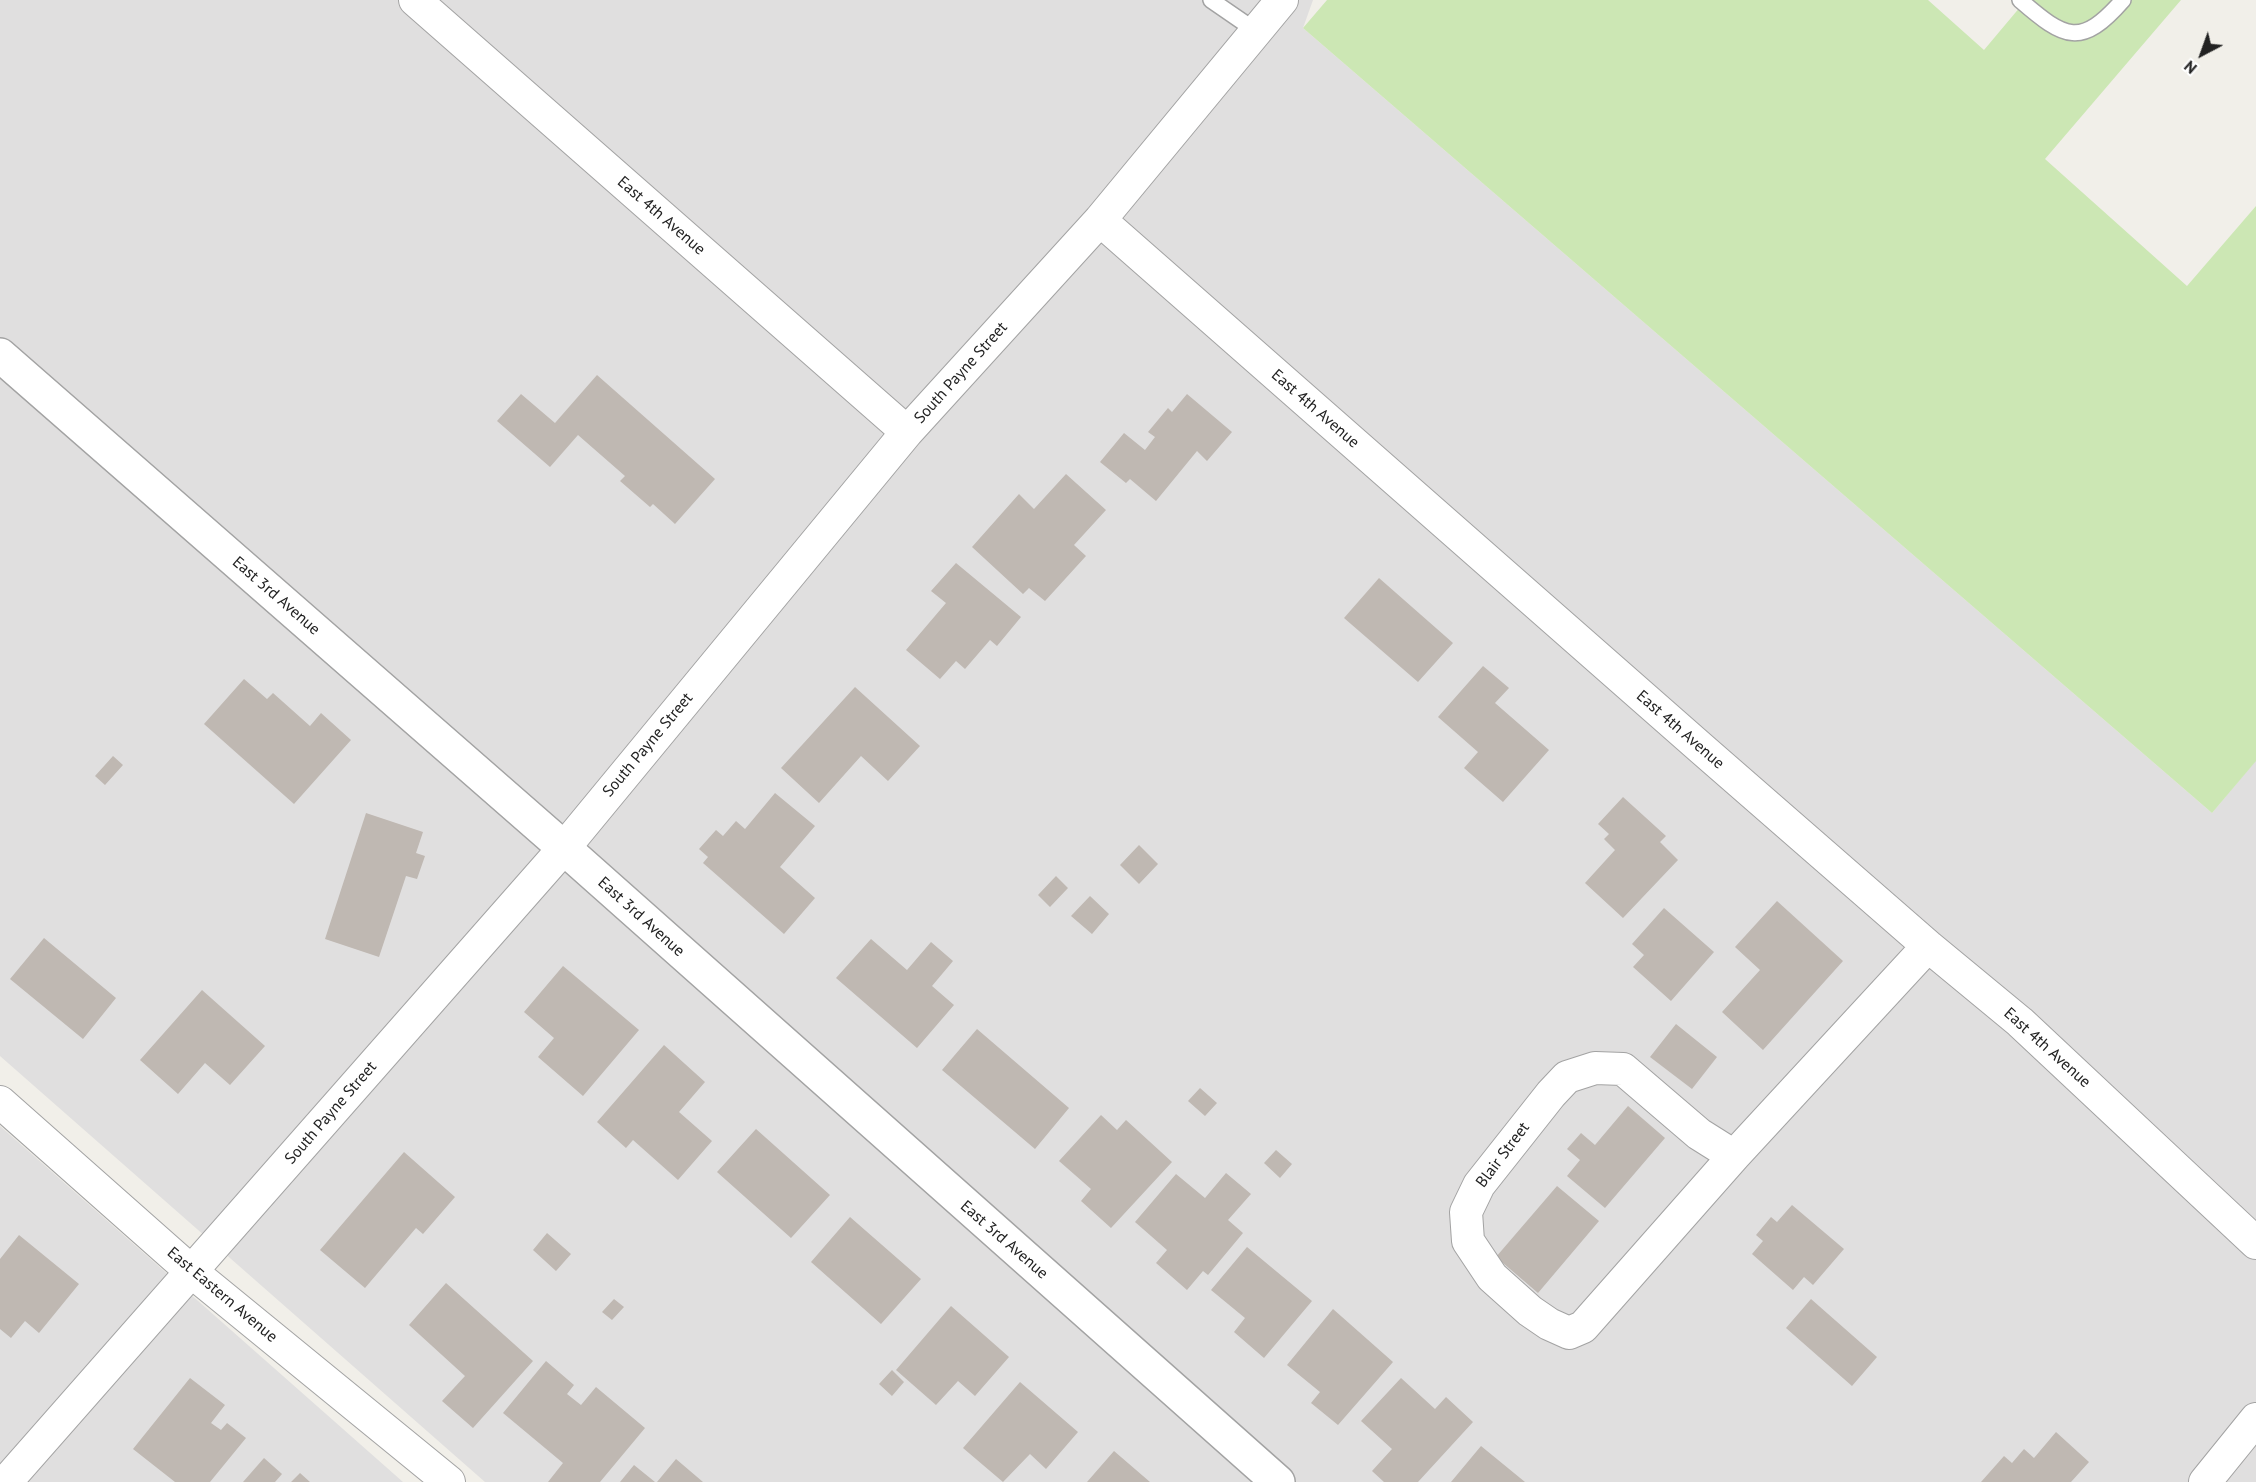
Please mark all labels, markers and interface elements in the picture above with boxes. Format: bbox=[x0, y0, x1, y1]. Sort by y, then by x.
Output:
north arrow bbox=[2172, 24, 2232, 84]
text: N bbox=[2180, 57, 2201, 79]
street label: East 4th Avenue bbox=[613, 173, 709, 259]
street label: South Payne Street bbox=[910, 318, 1012, 428]
street label: East 4th Avenue bbox=[1267, 366, 1363, 452]
street label: East 3rd Avenue bbox=[228, 553, 324, 639]
street label: East 4th Avenue bbox=[1632, 687, 1728, 773]
street label: South Payne Street bbox=[599, 689, 697, 801]
street label: East 3rd Avenue bbox=[594, 873, 688, 961]
street label: East 4th Avenue bbox=[2000, 1004, 2094, 1092]
street label: South Payne Street bbox=[281, 1058, 381, 1168]
street label: Blair Street bbox=[1472, 1119, 1534, 1191]
street label: East 3rd Avenue bbox=[956, 1197, 1052, 1283]
street label: East Eastern Avenue bbox=[163, 1243, 281, 1347]

